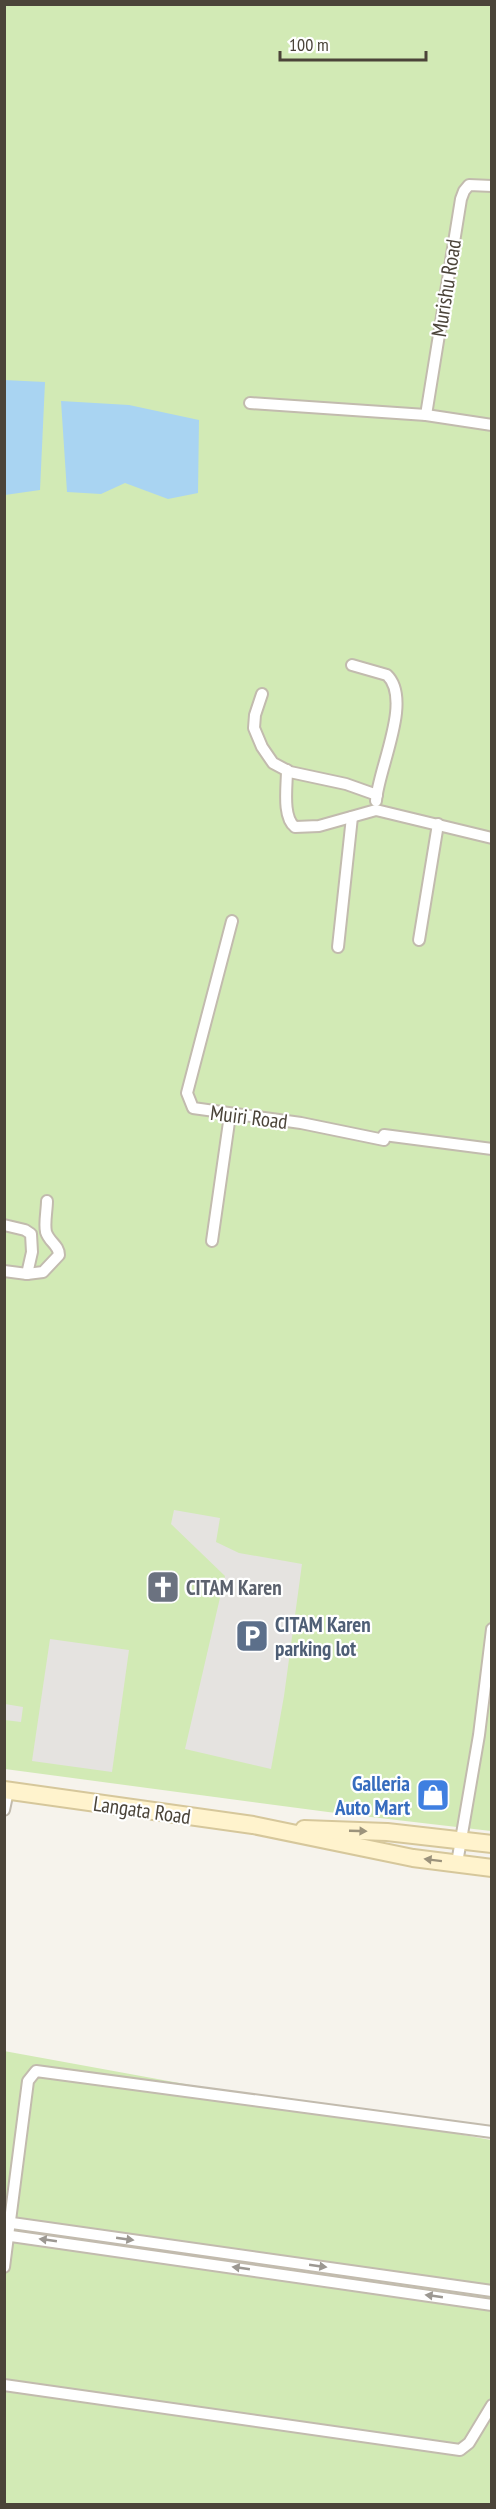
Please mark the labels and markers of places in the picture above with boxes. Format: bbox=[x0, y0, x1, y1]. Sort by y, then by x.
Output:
church icon: CITAM Karen bbox=[145, 1569, 181, 1605]
place label: CITAM Karen bbox=[186, 1574, 282, 1601]
place label: CITAM Karen parking lot bbox=[275, 1611, 371, 1662]
parking icon: CITAM Karen parking lot bbox=[234, 1618, 270, 1654]
place label: Galleria Auto Mart bbox=[334, 1770, 410, 1821]
shop icon: Galleria Auto Mart bbox=[415, 1777, 451, 1813]

